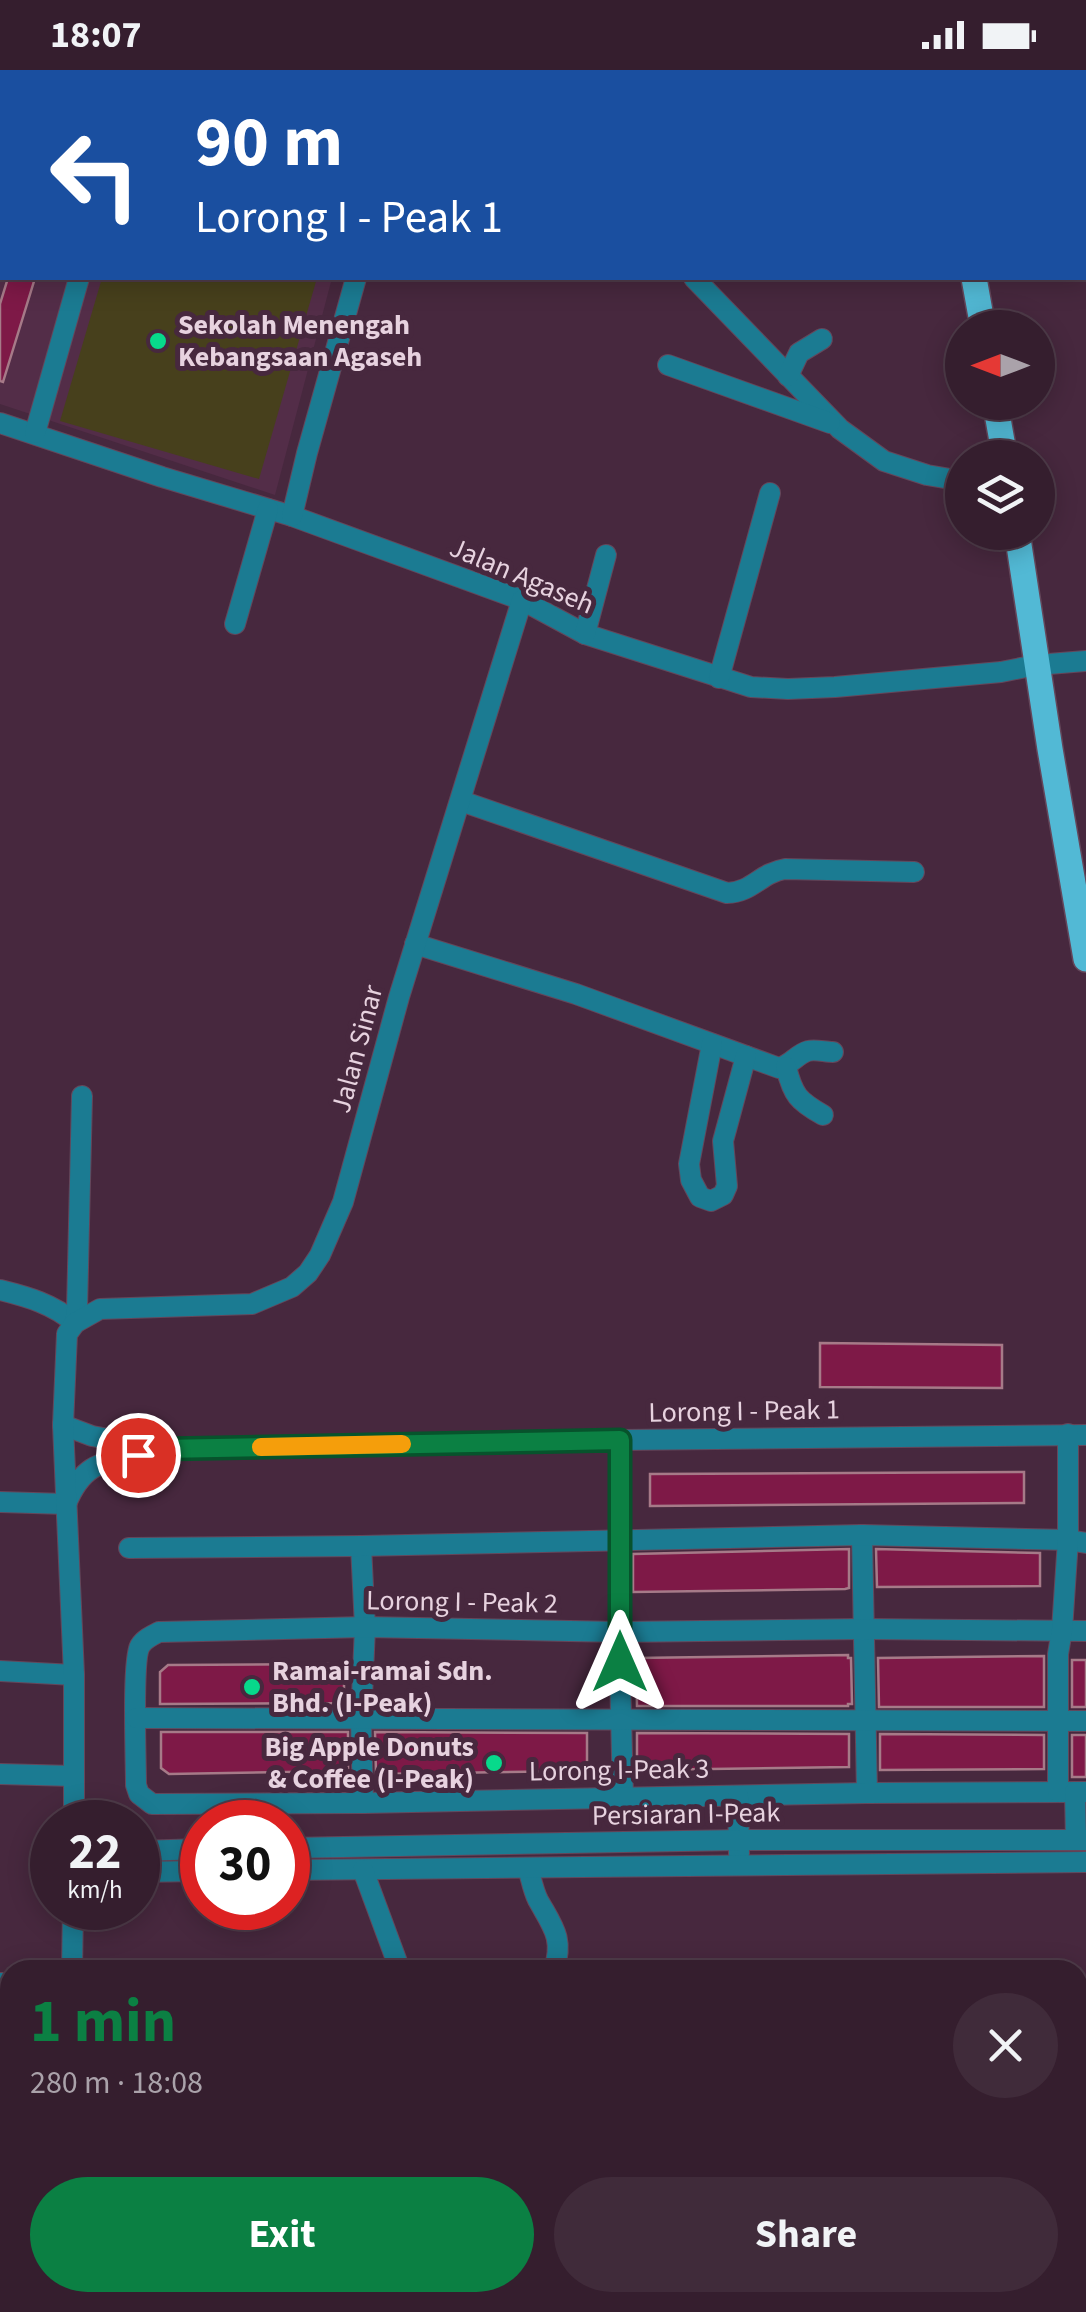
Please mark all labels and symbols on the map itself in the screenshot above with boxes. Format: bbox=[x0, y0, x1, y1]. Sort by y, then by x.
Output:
place label: Sekolah Menengah Kebangsaan Agaseh bbox=[178, 305, 422, 377]
north arrow bbox=[945, 310, 1055, 420]
marker: Sekolah Menengah Kebangsaan Agaseh bbox=[147, 330, 169, 352]
street label: Jalan Agaseh bbox=[444, 528, 600, 624]
street label: Jalan Sinar bbox=[321, 980, 393, 1117]
street label: Lorong I - Peak 1 bbox=[648, 1389, 840, 1433]
pin bbox=[96, 1413, 181, 1498]
street label: Lorong I - Peak 2 bbox=[366, 1580, 558, 1624]
position arrow bbox=[568, 1610, 672, 1714]
place label: Ramai-ramai Sdn. Bhd. (I-Peak) bbox=[272, 1651, 493, 1723]
marker: Ramai-ramai Sdn. Bhd. (I-Peak) bbox=[241, 1676, 263, 1698]
place label: Big Apple Donuts & Coffee (I-Peak) bbox=[264, 1727, 474, 1799]
street label: Lorong I-Peak 3 bbox=[528, 1748, 710, 1792]
marker: Big Apple Donuts & Coffee (I-Peak) bbox=[483, 1752, 505, 1774]
street label: Persiaran I-Peak bbox=[592, 1792, 781, 1836]
speed limit sign: 30 bbox=[180, 1800, 310, 1930]

